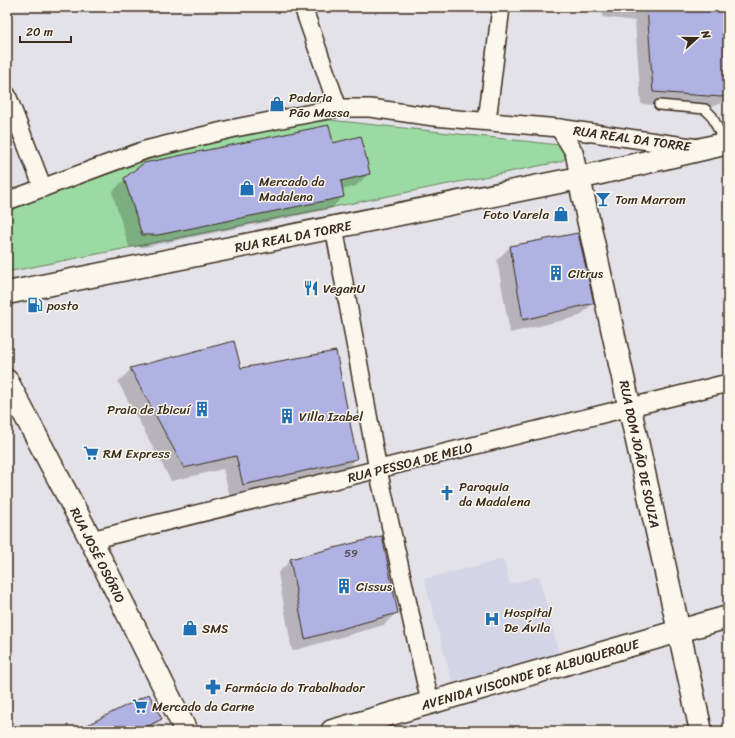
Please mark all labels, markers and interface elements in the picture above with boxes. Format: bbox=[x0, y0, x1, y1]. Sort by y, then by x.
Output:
scale bar bbox=[20, 18, 71, 44]
north arrow bbox=[677, 18, 717, 58]
text: 20 m bbox=[26, 21, 53, 43]
text: N bbox=[695, 27, 716, 42]
place label: Padaria Pão Massa bbox=[289, 86, 350, 124]
shop icon: Padaria Pão Massa bbox=[268, 95, 286, 113]
street label: RUA REAL DA TORRE bbox=[572, 119, 693, 158]
place label: Mercado da Madalena bbox=[259, 170, 325, 208]
shop icon: Mercado da Madalena bbox=[238, 179, 256, 197]
place label: Tom Marrom bbox=[615, 188, 686, 211]
bar icon: Tom Marrom bbox=[594, 190, 612, 208]
place label: Foto Varela bbox=[483, 203, 549, 226]
shop icon: Foto Varela bbox=[552, 205, 570, 223]
street label: RUA REAL DA TORRE bbox=[233, 214, 354, 259]
place label: Citrus bbox=[568, 262, 604, 285]
building icon: Citrus bbox=[547, 264, 565, 282]
place label: VeganU bbox=[323, 277, 365, 300]
restaurant icon: VeganU bbox=[302, 279, 320, 297]
place label: posto bbox=[46, 294, 79, 317]
fuel station icon: posto bbox=[26, 296, 44, 314]
street label: RUA DOM JOÃO DE SOUZA bbox=[613, 378, 666, 530]
place label: Praia de Ibicuí bbox=[107, 398, 191, 421]
building icon: Praia de Ibicuí bbox=[193, 400, 211, 418]
place label: Villa Izabel bbox=[299, 405, 363, 428]
building icon: Villa Izabel bbox=[278, 407, 296, 425]
street label: RUA PESSOA DE MELO bbox=[345, 436, 475, 489]
place label: RM Express bbox=[103, 442, 170, 465]
supermarket icon: RM Express bbox=[82, 444, 100, 462]
place label: Paroquia da Madalena bbox=[459, 475, 531, 513]
church icon: Paroquia da Madalena bbox=[438, 484, 456, 502]
street label: RUA JOSÉ OSÓRIO bbox=[63, 503, 132, 607]
house number: 59 bbox=[344, 544, 358, 563]
place label: Cissus bbox=[356, 575, 393, 598]
building icon: Cissus bbox=[335, 577, 353, 595]
place label: Hospital De Ávila bbox=[504, 601, 552, 639]
hospital icon: Hospital De Ávila bbox=[483, 610, 501, 628]
place label: SMS bbox=[202, 617, 228, 640]
shop icon: SMS bbox=[181, 619, 199, 637]
street label: AVENIDA VISCONDE DE ALBUQUERQUE bbox=[417, 632, 643, 717]
place label: Farmácia do Trabalhador bbox=[225, 676, 365, 699]
pharmacy icon: Farmácia do Trabalhador bbox=[204, 678, 222, 696]
place label: Mercado da Carne bbox=[152, 695, 254, 718]
supermarket icon: Mercado da Carne bbox=[131, 697, 149, 715]

